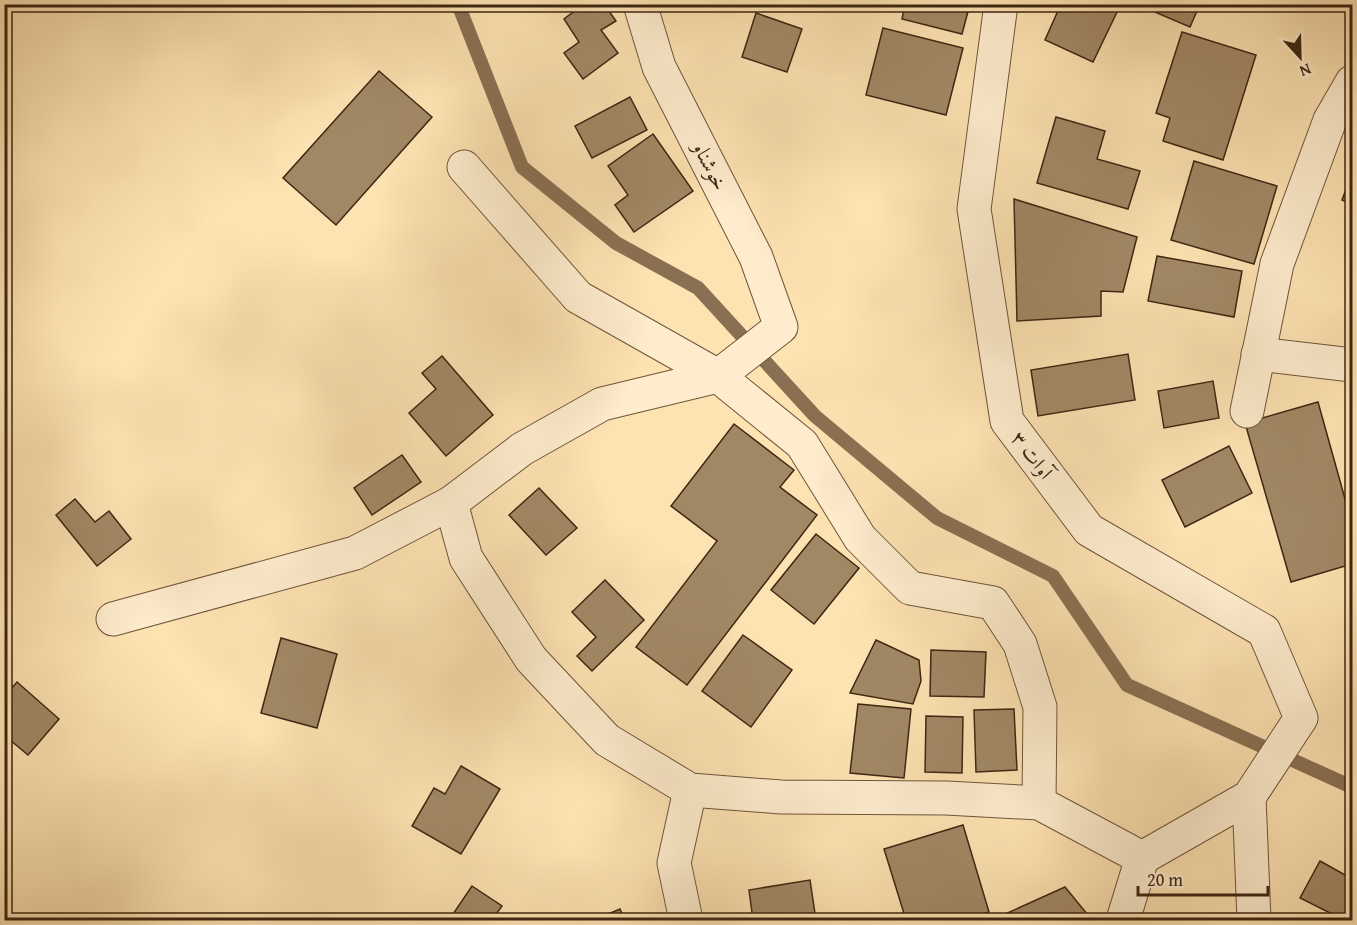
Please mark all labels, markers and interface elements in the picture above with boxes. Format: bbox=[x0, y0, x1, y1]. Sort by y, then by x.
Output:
north arrow bbox=[1270, 27, 1330, 87]
text: N bbox=[1296, 58, 1315, 84]
street label: خوشناو bbox=[684, 134, 736, 196]
street label: آوات ۳ bbox=[1004, 424, 1062, 487]
scale bar bbox=[1138, 859, 1268, 897]
text: 20 m bbox=[1147, 866, 1183, 893]

